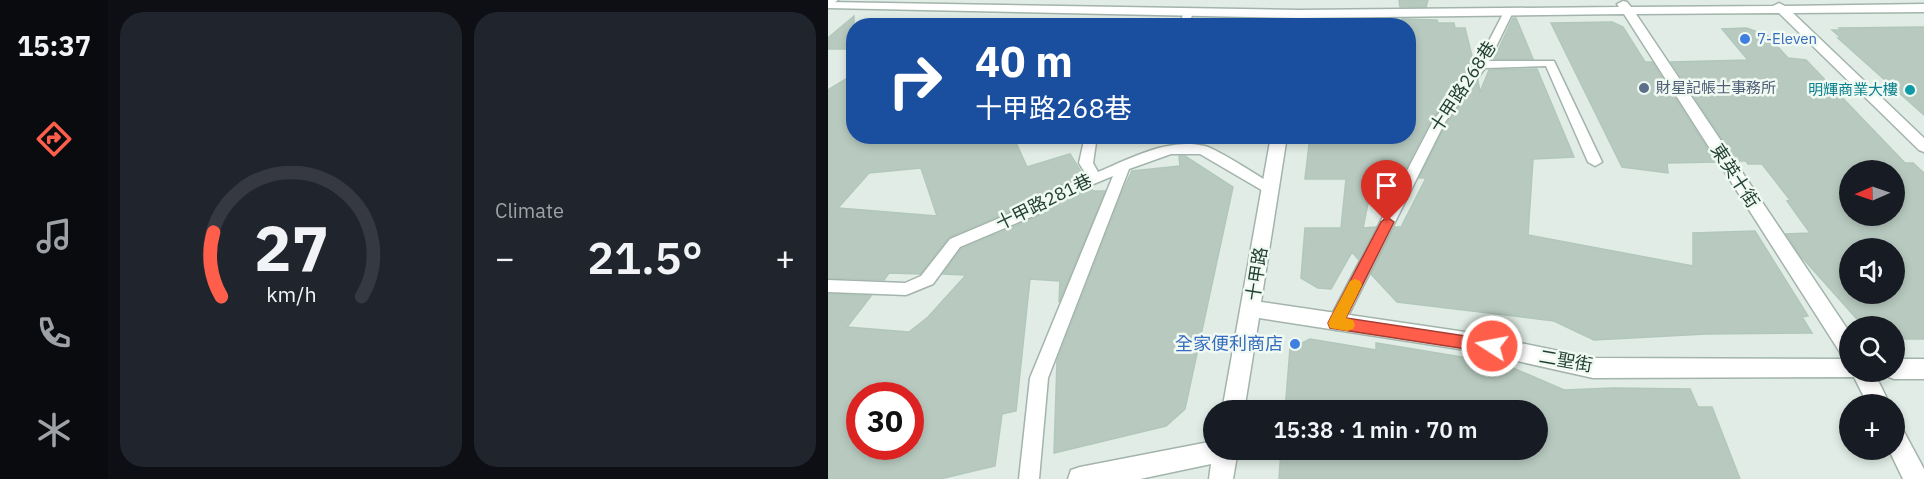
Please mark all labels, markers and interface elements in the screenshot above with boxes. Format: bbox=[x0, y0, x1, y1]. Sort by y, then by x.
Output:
text: 15:37 bbox=[17, 28, 91, 63]
place label: 7-Eleven bbox=[1757, 29, 1817, 48]
marker: 7-Eleven bbox=[1738, 32, 1752, 46]
text: 40 m bbox=[975, 34, 1073, 89]
street label: 十甲路268巷 bbox=[1425, 37, 1501, 137]
icon: right bbox=[876, 42, 954, 120]
place label: 財星記帳士事務所 bbox=[1656, 78, 1776, 97]
place label: 明輝商業大樓 bbox=[1808, 80, 1898, 99]
marker: 財星記帳士事務所 bbox=[1637, 81, 1651, 95]
marker: 明輝商業大樓 bbox=[1903, 83, 1917, 97]
text: 十甲路268巷 bbox=[975, 90, 1132, 125]
icon: directions bbox=[33, 118, 75, 160]
street label: 東英十街 bbox=[1706, 139, 1765, 212]
pin bbox=[1361, 160, 1412, 222]
north arrow bbox=[1839, 160, 1905, 226]
map controls bbox=[1839, 160, 1905, 460]
street label: 十甲路281巷 bbox=[992, 168, 1096, 235]
icon: arrive bbox=[1370, 169, 1403, 202]
text: Climate bbox=[495, 197, 564, 224]
text: 27 bbox=[254, 207, 328, 288]
icon: music bbox=[33, 215, 75, 257]
text: 21.5° bbox=[587, 228, 703, 286]
text: − bbox=[495, 236, 515, 279]
text: + bbox=[775, 236, 795, 279]
button: sound bbox=[1839, 238, 1905, 304]
street label: 十甲路 bbox=[1241, 245, 1272, 302]
text: km/h bbox=[266, 280, 316, 308]
icon: phone bbox=[33, 312, 75, 354]
position arrow bbox=[1460, 314, 1524, 378]
button: search bbox=[1839, 316, 1905, 382]
place label: 全家便利商店 bbox=[1175, 332, 1283, 355]
marker: 全家便利商店 bbox=[1288, 337, 1302, 351]
street label: 二聖街 bbox=[1538, 344, 1595, 377]
speed limit sign: 30 bbox=[846, 382, 924, 460]
button: + bbox=[1839, 394, 1905, 460]
icon: climate bbox=[33, 409, 75, 451]
text: 15:38 · 1 min · 70 m bbox=[1274, 415, 1478, 444]

